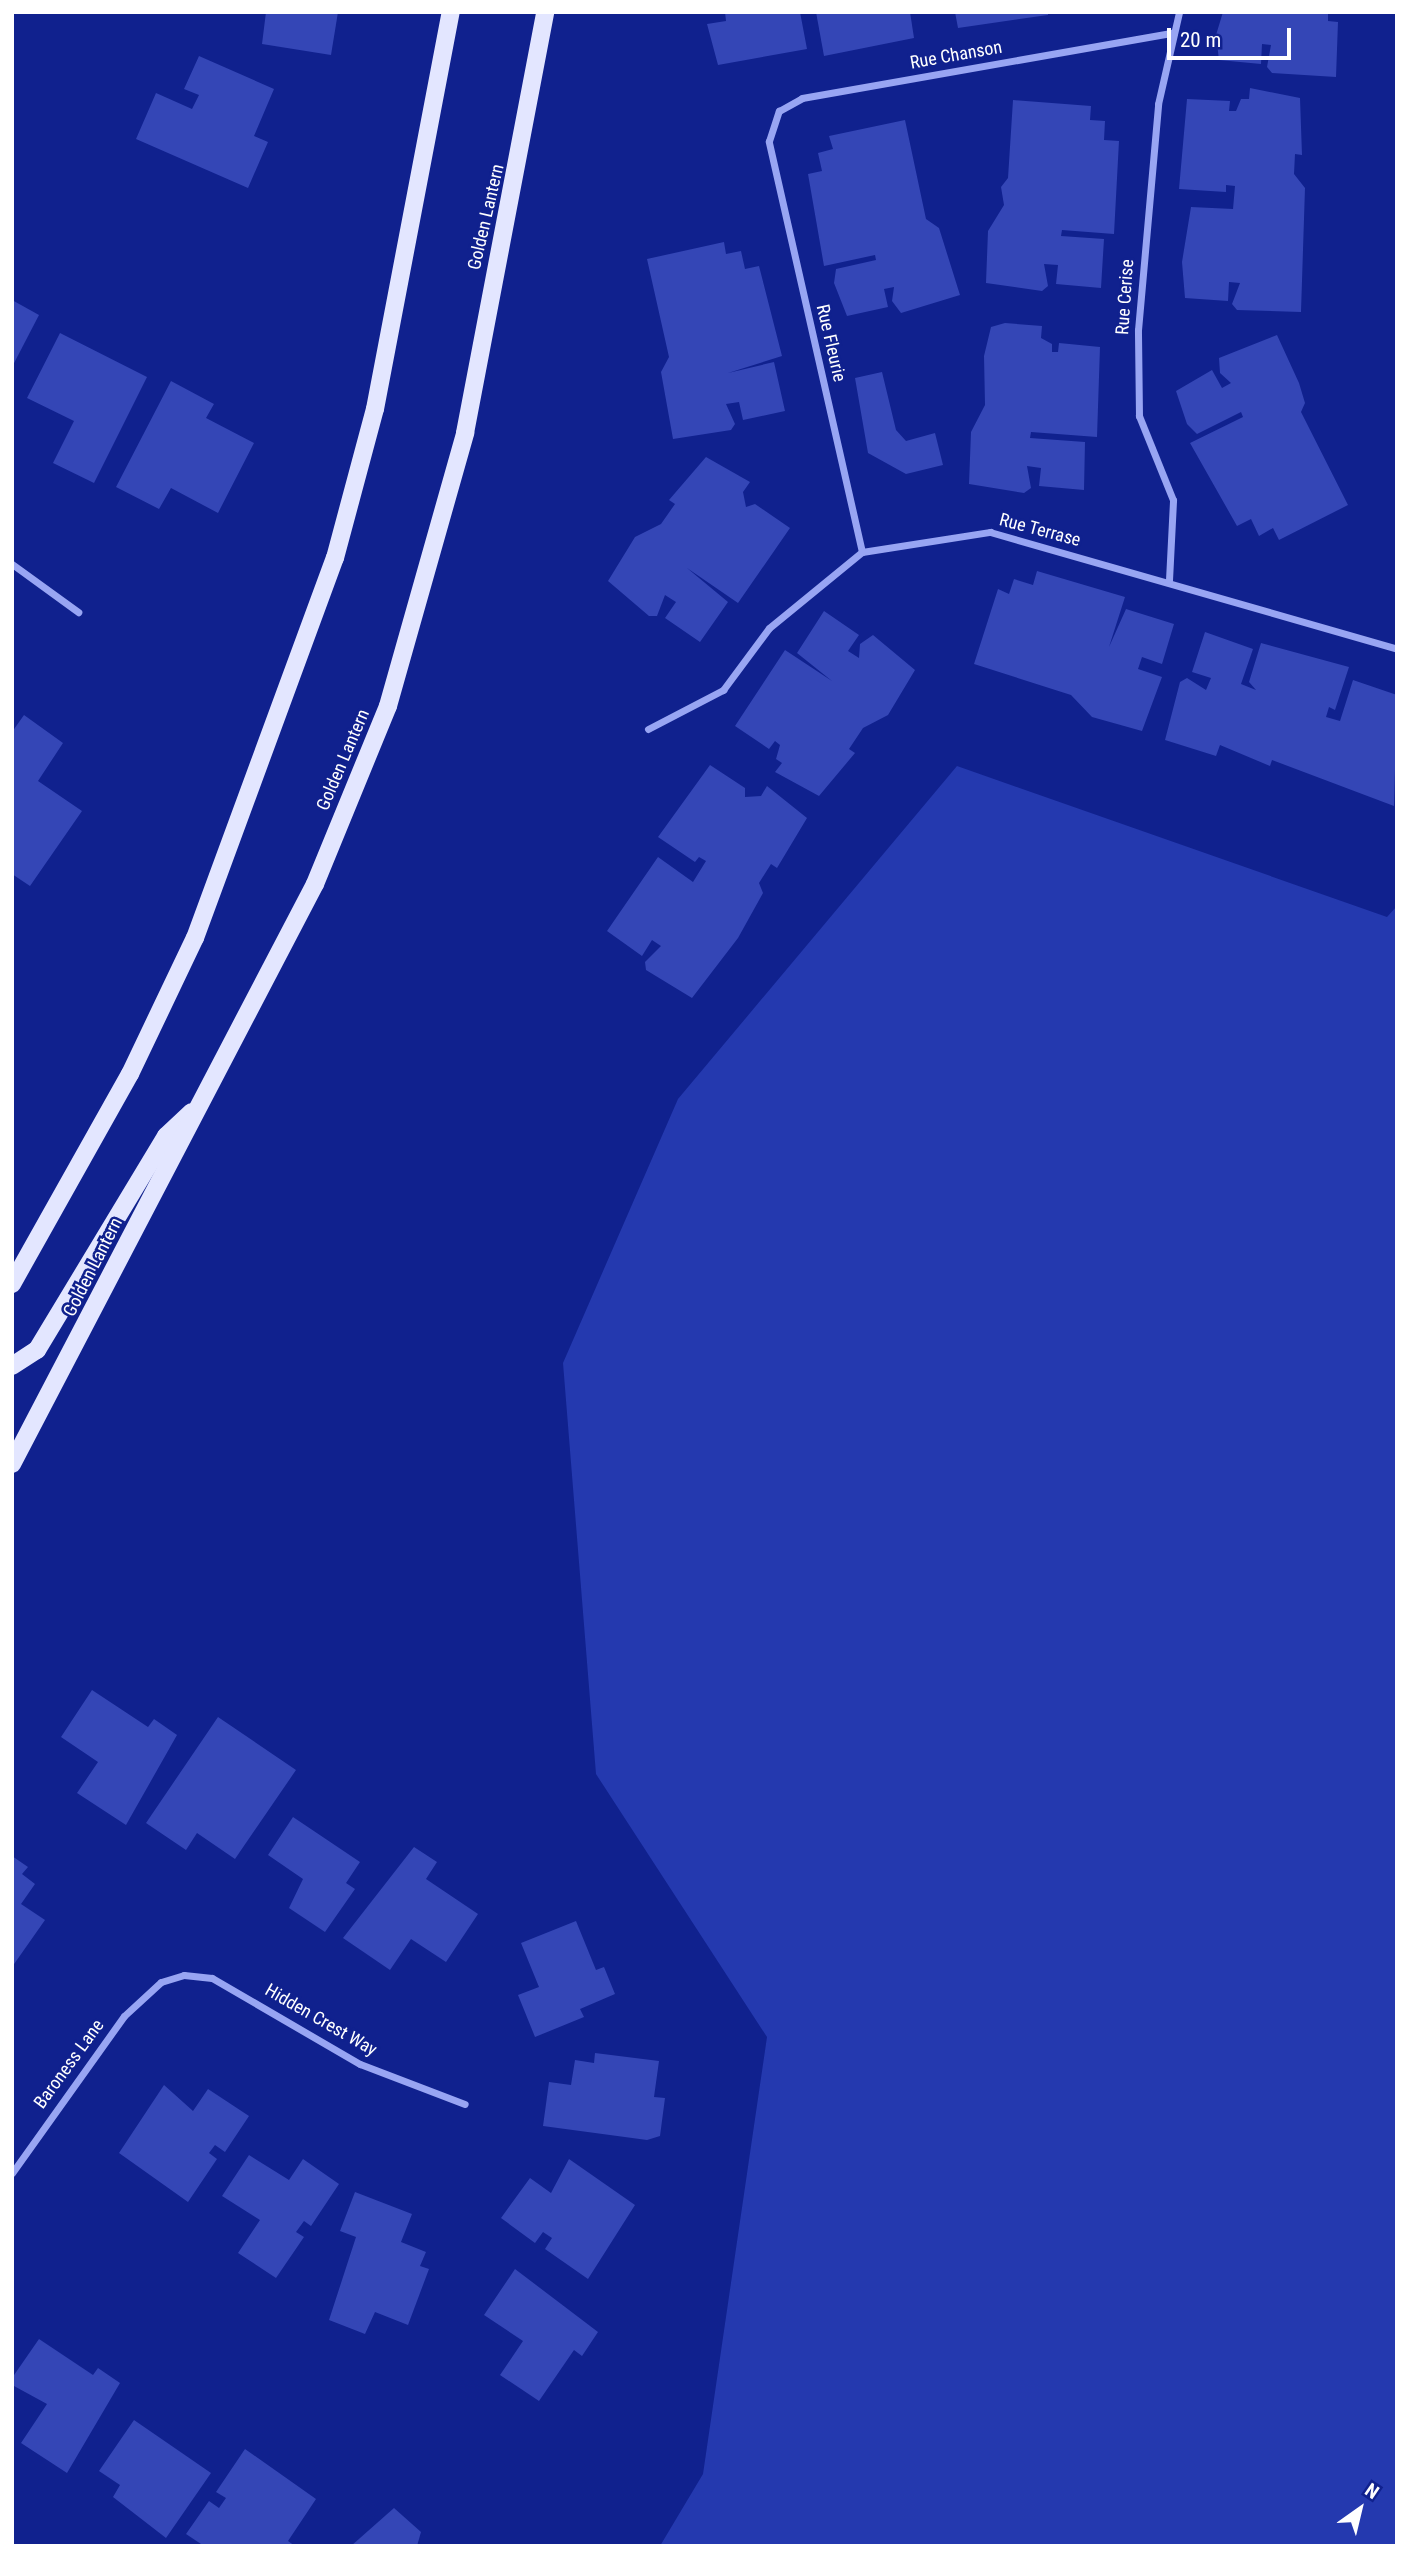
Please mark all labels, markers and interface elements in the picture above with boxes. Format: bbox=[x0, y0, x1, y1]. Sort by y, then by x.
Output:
scale bar bbox=[1171, 14, 1295, 58]
text: 20 m bbox=[1180, 28, 1221, 52]
street label: Rue Chanson bbox=[908, 36, 1004, 74]
street label: Golden Lantern bbox=[463, 162, 509, 272]
street label: Rue Cerise bbox=[1112, 258, 1138, 336]
street label: Rue Fleurie bbox=[812, 302, 850, 384]
street label: Rue Terrase bbox=[997, 509, 1083, 551]
street label: Golden Lantern bbox=[312, 706, 374, 814]
street label: Golden Lantern bbox=[59, 1214, 127, 1320]
street label: Hidden Crest Way bbox=[261, 1979, 381, 2061]
street label: Baroness Lane bbox=[29, 2015, 109, 2113]
north arrow bbox=[1325, 2474, 1395, 2544]
text: N bbox=[1361, 2478, 1383, 2504]

